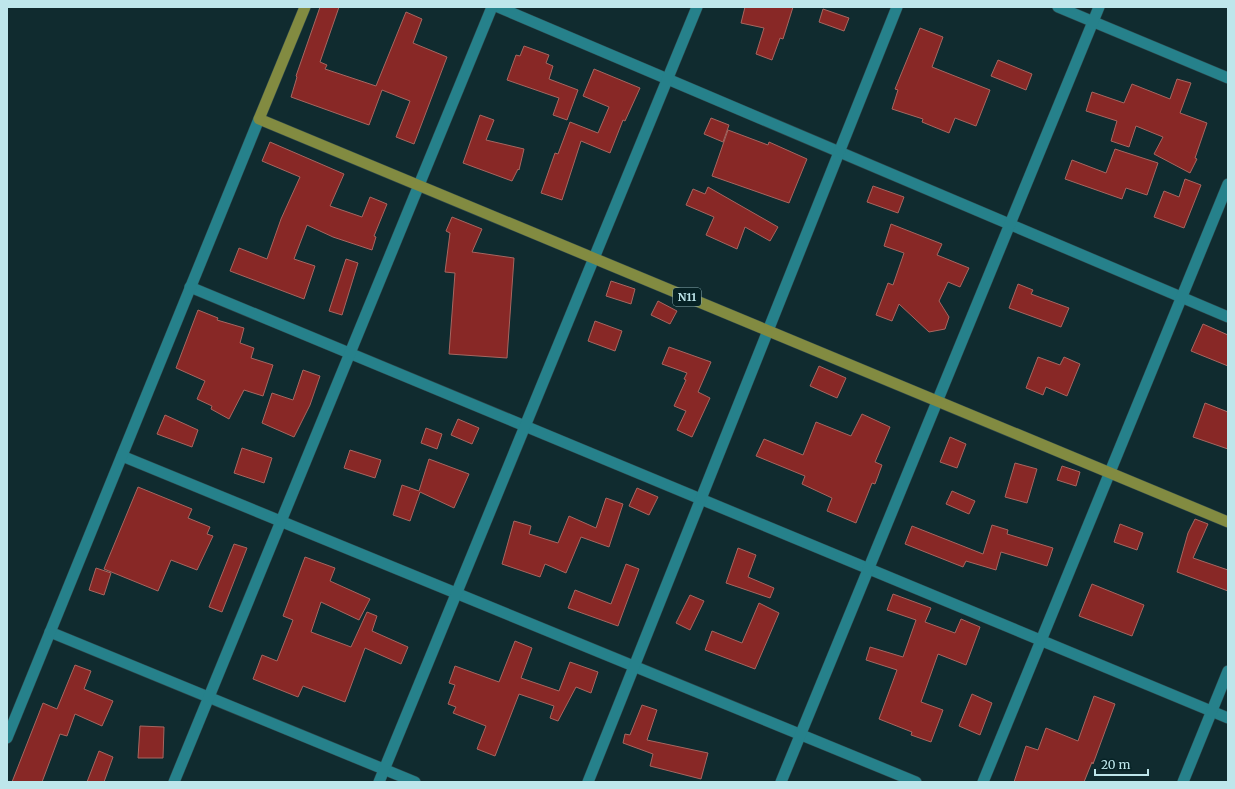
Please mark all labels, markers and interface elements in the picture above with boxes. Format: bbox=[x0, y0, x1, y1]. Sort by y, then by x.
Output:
road number: N11 bbox=[673, 288, 701, 306]
scale bar bbox=[1095, 751, 1148, 777]
text: 20 m bbox=[1101, 757, 1130, 772]

